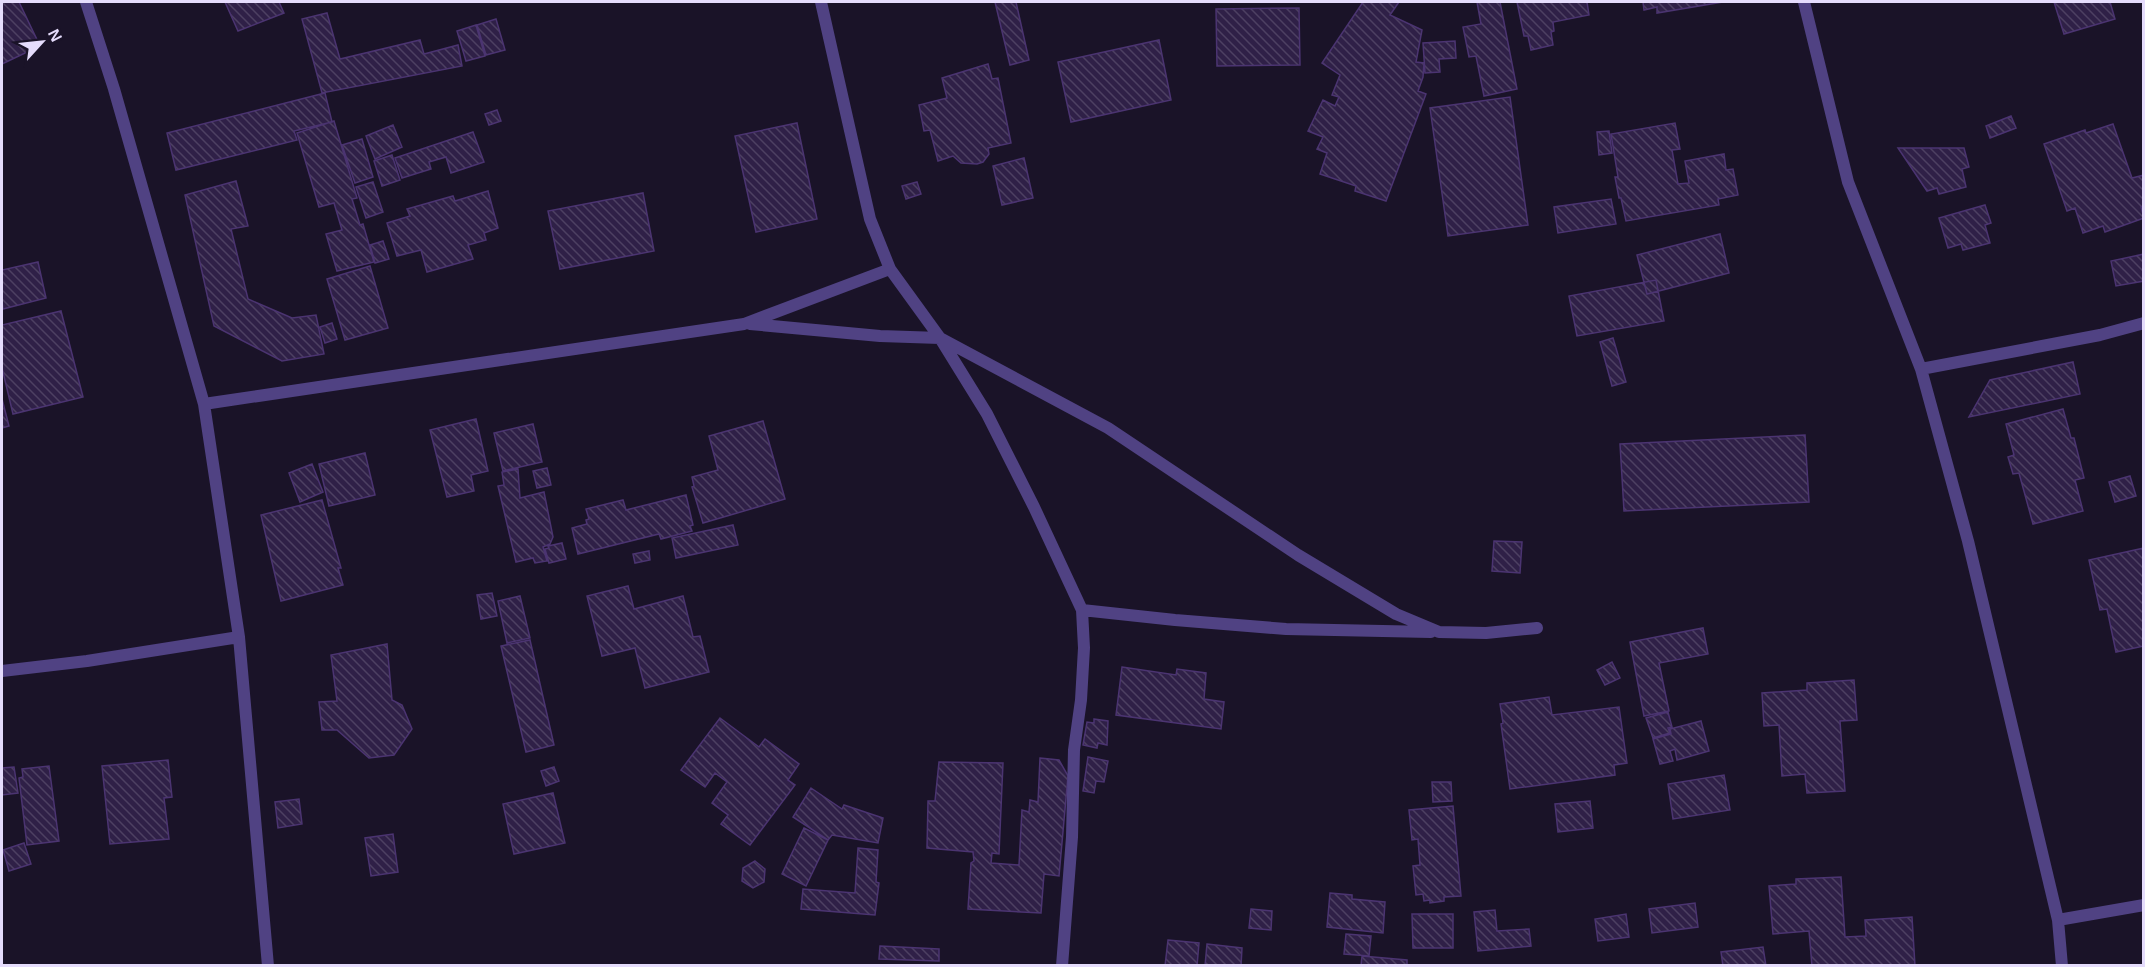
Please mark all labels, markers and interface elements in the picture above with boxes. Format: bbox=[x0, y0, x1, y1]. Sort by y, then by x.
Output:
north arrow bbox=[12, 12, 72, 72]
text: N bbox=[45, 26, 65, 44]

